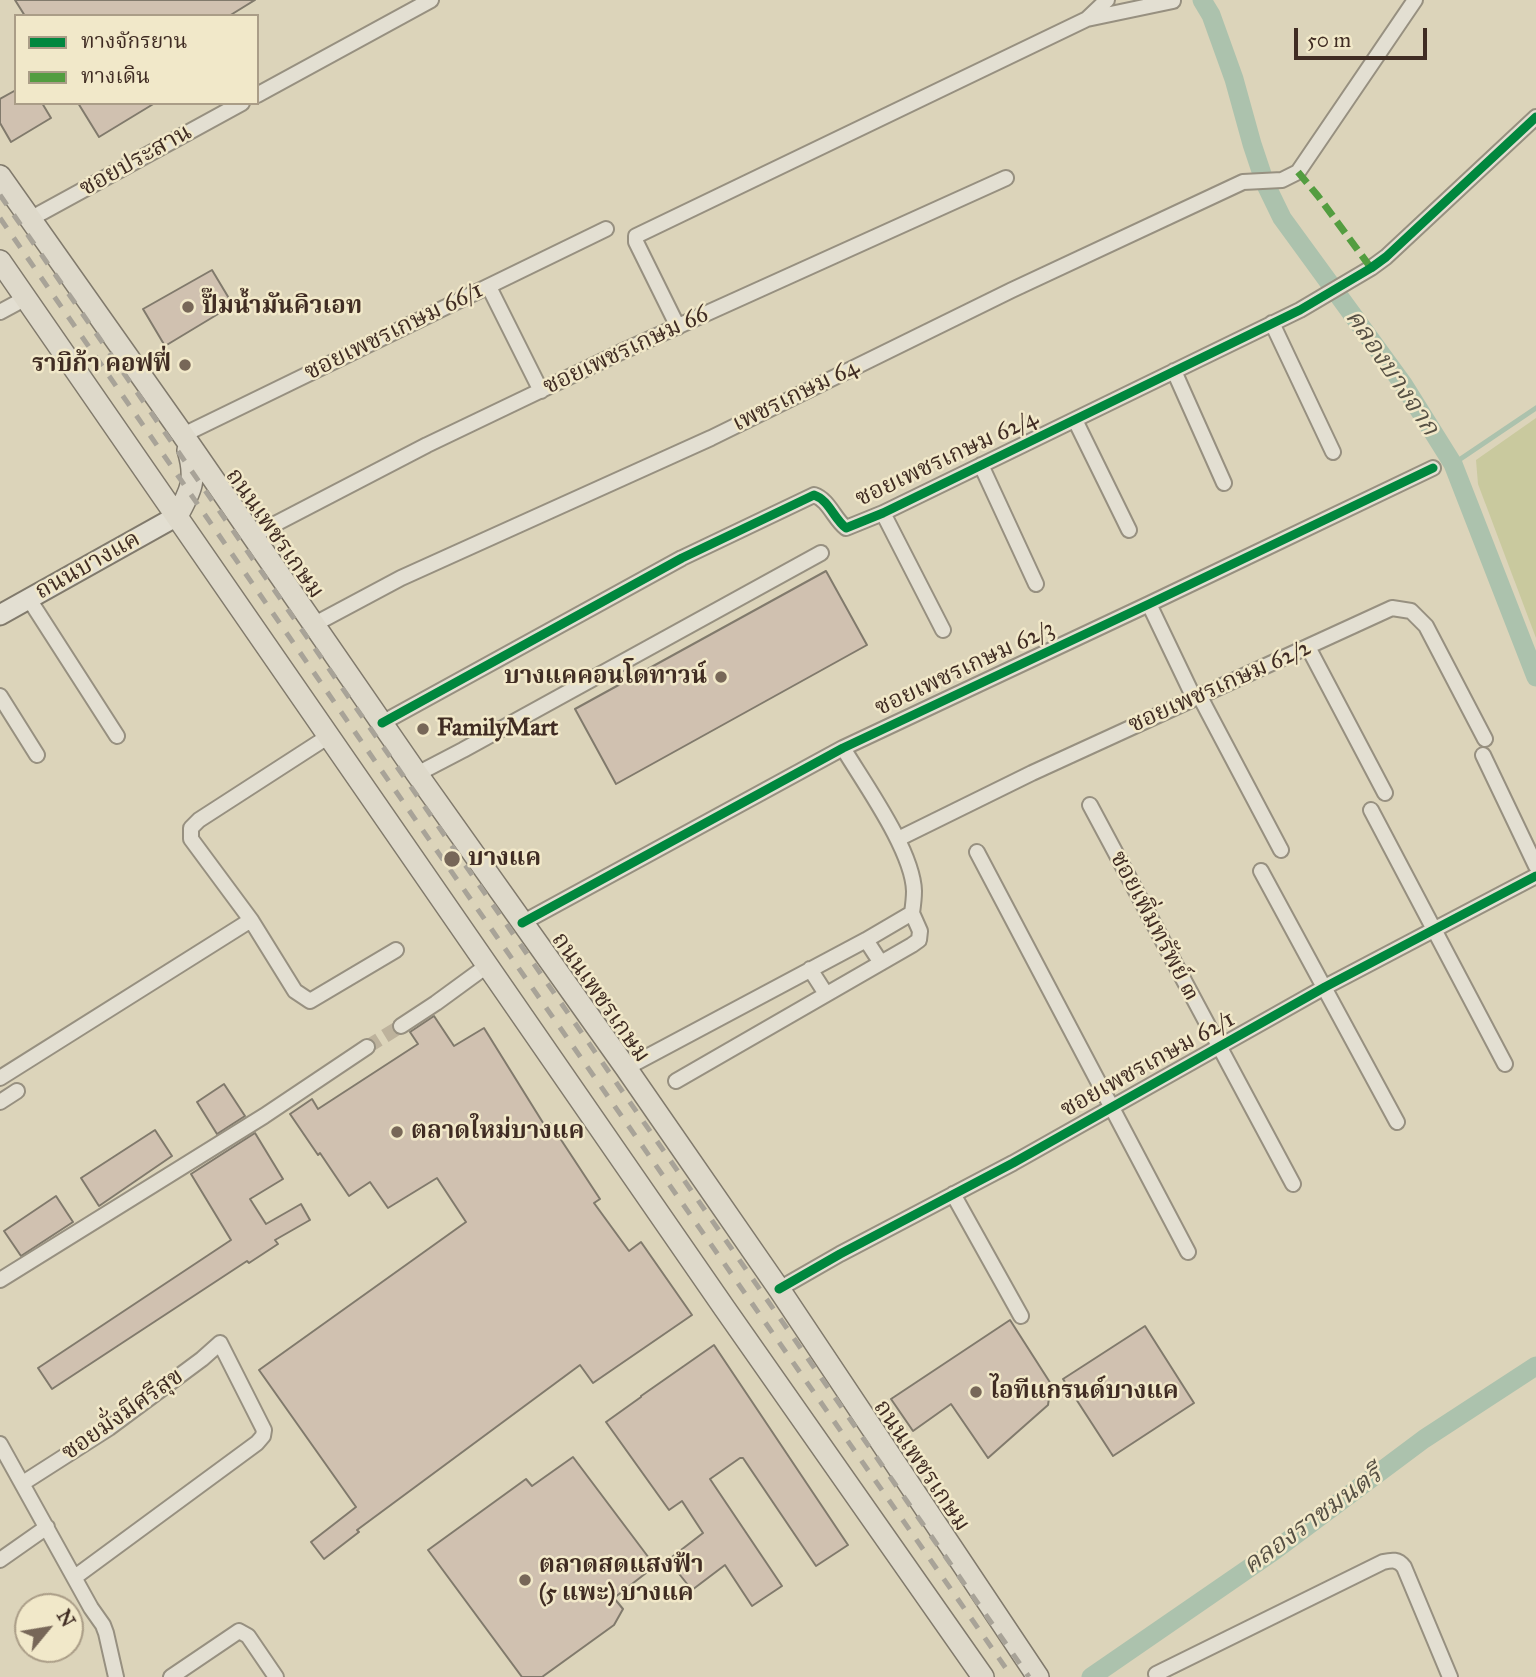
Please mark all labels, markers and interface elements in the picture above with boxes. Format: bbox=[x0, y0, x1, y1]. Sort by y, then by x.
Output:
legend bbox=[14, 14, 259, 105]
scale bar bbox=[1298, 14, 1431, 58]
text: 50 m bbox=[1307, 27, 1351, 53]
text: ทางจักรยาน bbox=[81, 28, 187, 54]
text: ทางเดิน bbox=[81, 63, 150, 89]
street label: ซอยประสาน bbox=[75, 118, 197, 204]
street label: ซอยเพชรเกษม 66/1 bbox=[300, 276, 488, 388]
place label: ปั๊มน้ำมันคิวเอท bbox=[202, 293, 362, 321]
marker: ปั๊มน้ำมันคิวเอท bbox=[180, 299, 196, 315]
street label: ซอยเพชรเกษม 66 bbox=[539, 300, 713, 402]
water label: คลองบางจาก bbox=[1337, 304, 1445, 442]
place label: ราบิก้า คอฟฟี่ bbox=[32, 351, 171, 379]
street label: เพชรเกษม 64 bbox=[728, 353, 864, 439]
marker: ราบิก้า คอฟฟี่ bbox=[177, 357, 193, 373]
street label: ซอยเพชรเกษม 62/4 bbox=[851, 404, 1043, 514]
street label: ถนนเพชรเกษม bbox=[218, 463, 330, 605]
street label: ถนนบางแค bbox=[30, 525, 146, 607]
street label: ซอยเพชรเกษม 62/3 bbox=[871, 615, 1059, 723]
street label: ซอยเพชรเกษม 62/2 bbox=[1124, 634, 1316, 740]
place label: บางแคคอนโดทาวน์ bbox=[504, 663, 707, 691]
marker: บางแคคอนโดทาวน์ bbox=[713, 669, 729, 685]
place label: FamilyMart bbox=[437, 715, 558, 743]
marker: FamilyMart bbox=[415, 721, 431, 737]
place label: บางแค bbox=[468, 845, 541, 873]
street label: ซอยเพิ่มทรัพย์ ๓ bbox=[1103, 846, 1205, 1006]
marker: บางแค bbox=[442, 849, 462, 869]
street label: ถนนเพชรเกษม bbox=[544, 927, 656, 1069]
street label: ซอยเพชรเกษม 62/1 bbox=[1056, 1005, 1240, 1125]
place label: ตลาดใหม่บางแค bbox=[411, 1118, 584, 1146]
marker: ตลาดใหม่บางแค bbox=[389, 1124, 405, 1140]
street label: ซอยมั่งมีศรีสุข bbox=[57, 1362, 189, 1468]
place label: ไอทีแกรนด์บางแค bbox=[990, 1378, 1179, 1406]
marker: ไอทีแกรนด์บางแค bbox=[968, 1384, 984, 1400]
street label: ถนนเพชรเกษม bbox=[866, 1395, 976, 1537]
water label: คลองราชมนตรี bbox=[1237, 1460, 1389, 1582]
place label: ตลาดสดแสงฟ้า (5 แพะ) บางแค bbox=[539, 1552, 704, 1608]
marker: ตลาดสดแสงฟ้า (5 แพะ) บางแค bbox=[517, 1572, 533, 1588]
north arrow bbox=[14, 1593, 84, 1663]
text: N bbox=[52, 1606, 80, 1631]

